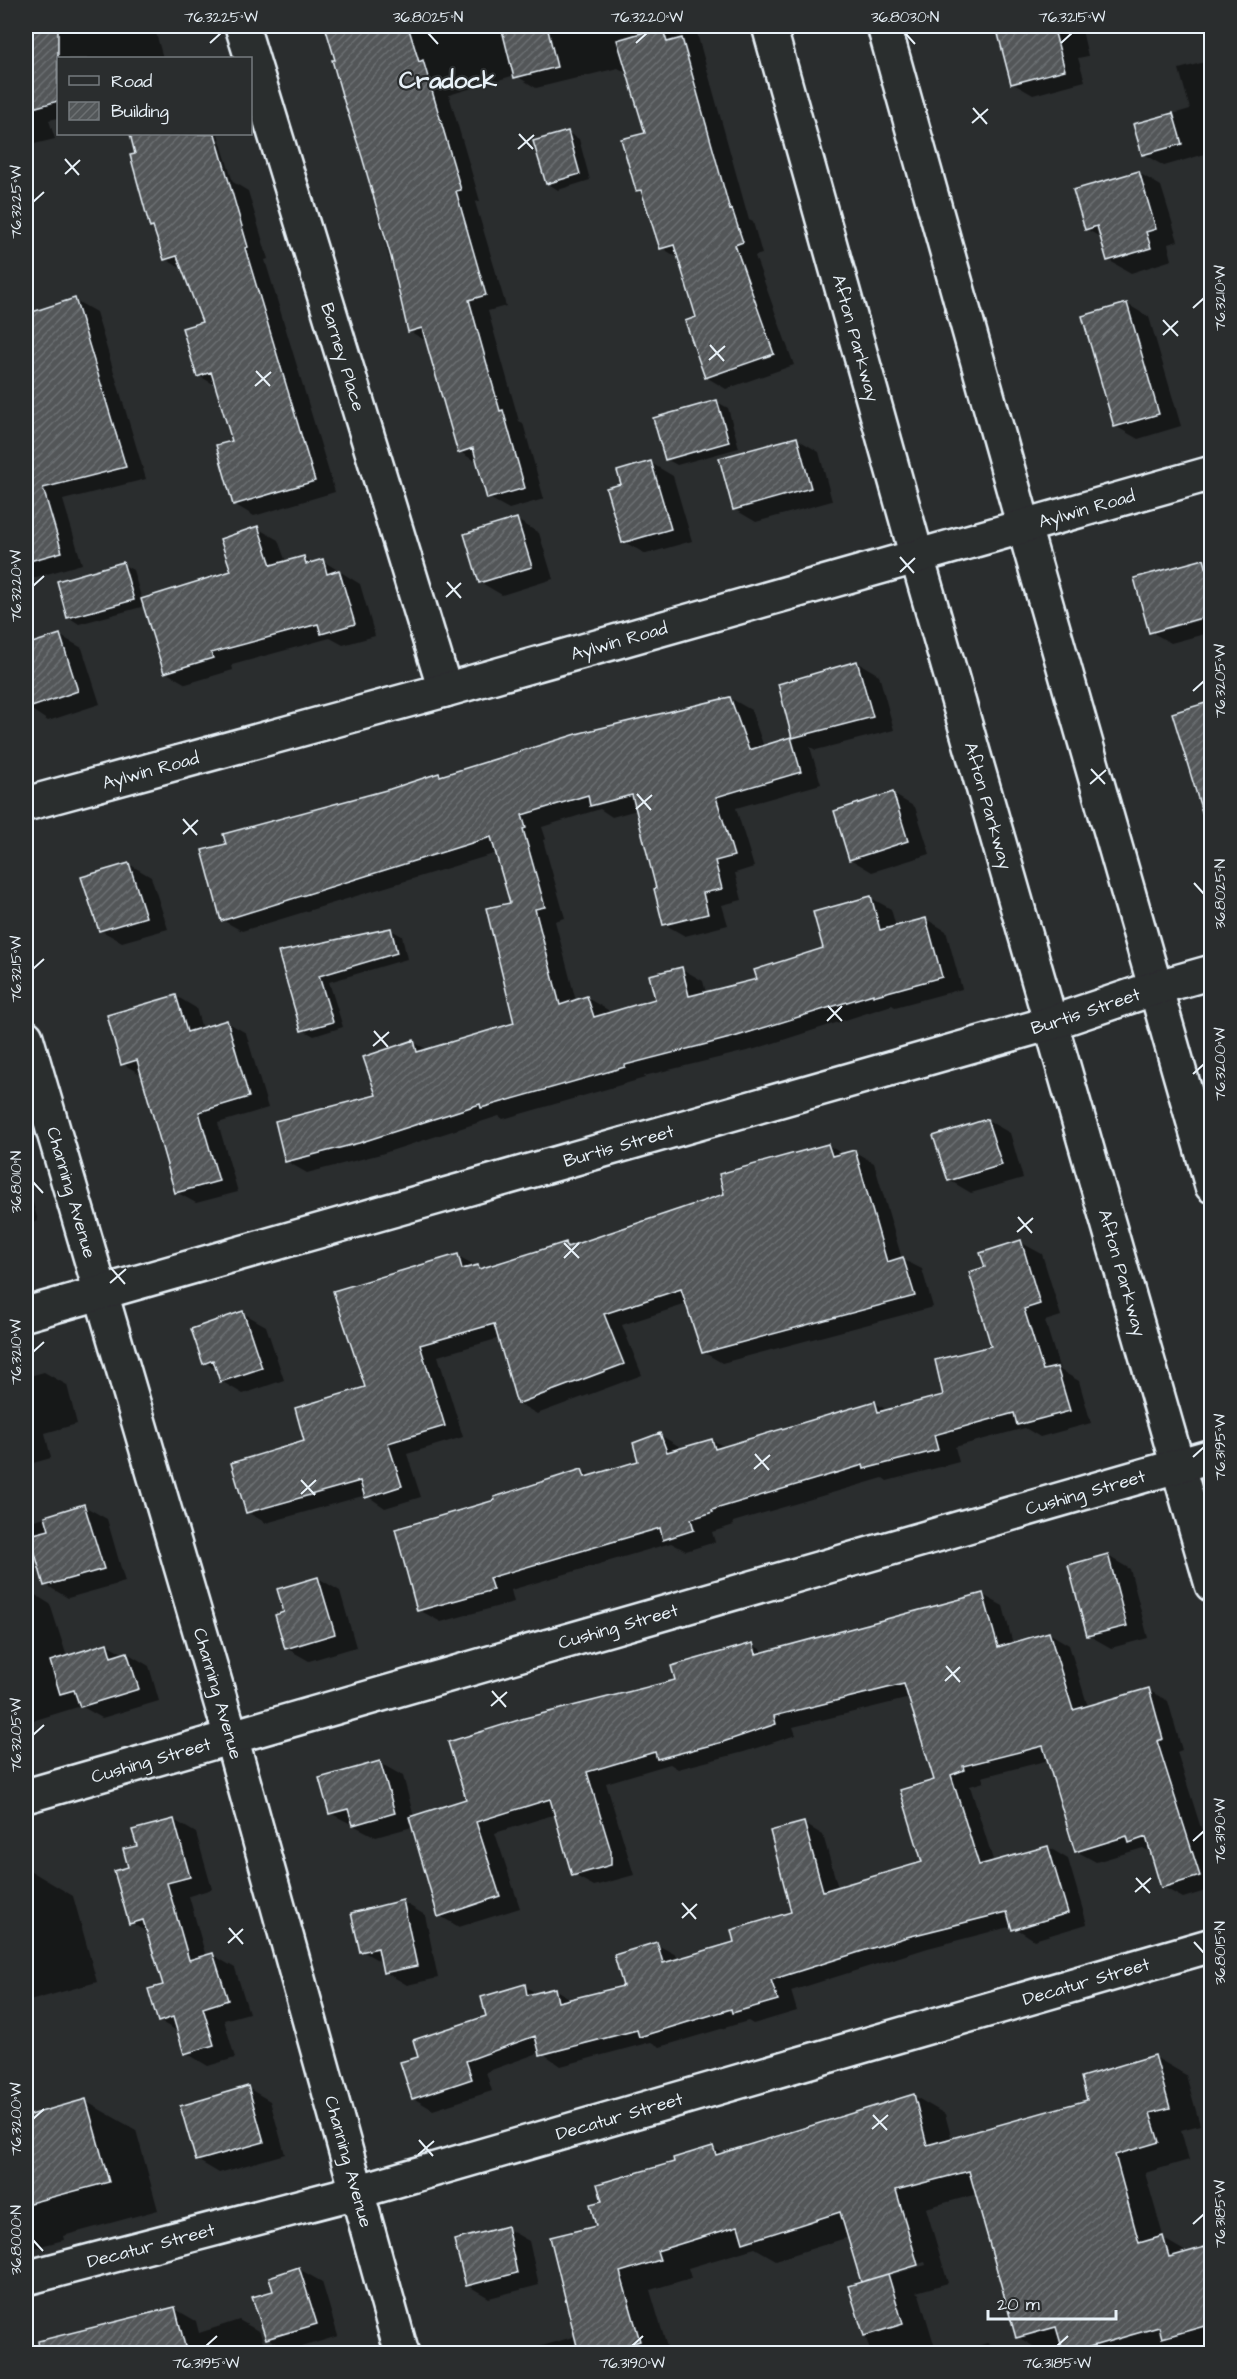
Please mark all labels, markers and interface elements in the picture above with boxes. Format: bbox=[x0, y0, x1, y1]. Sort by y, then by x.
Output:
text: 76.3225°W bbox=[184, 7, 258, 28]
text: 36.8025°N bbox=[393, 7, 463, 28]
text: 76.3220°W bbox=[611, 7, 683, 28]
text: 36.8030°N bbox=[871, 7, 939, 28]
text: 76.3215°W bbox=[1039, 7, 1105, 28]
legend bbox=[57, 57, 252, 135]
district label: Cradock bbox=[399, 64, 497, 98]
text: Road bbox=[111, 69, 152, 94]
text: Building bbox=[111, 99, 169, 125]
text: 76.3225°W bbox=[6, 165, 27, 239]
text: 76.3210°W bbox=[1210, 265, 1231, 331]
street label: Afton Parkway bbox=[826, 272, 886, 405]
street label: Barney Place bbox=[315, 299, 372, 415]
street label: Aylwin Road bbox=[1035, 483, 1138, 534]
text: 76.3220°W bbox=[6, 550, 27, 622]
street label: Aylwin Road bbox=[568, 615, 670, 666]
text: 76.3205°W bbox=[1210, 644, 1231, 718]
street label: Afton Parkway bbox=[958, 739, 1019, 873]
street label: Aylwin Road bbox=[99, 745, 202, 795]
text: 36.8025°N bbox=[1210, 859, 1231, 929]
text: 76.3215°W bbox=[6, 936, 27, 1002]
street label: Burtis Street bbox=[1028, 981, 1144, 1041]
text: 76.3200°W bbox=[1210, 1027, 1231, 1101]
street label: Burtis Street bbox=[560, 1118, 677, 1173]
street label: Channing Avenue bbox=[40, 1124, 103, 1261]
text: 36.8010°N bbox=[6, 1151, 27, 1213]
street label: Afton Parkway bbox=[1092, 1206, 1153, 1340]
text: 76.3210°W bbox=[6, 1319, 27, 1385]
text: 76.3195°W bbox=[1210, 1414, 1231, 1480]
street label: Cushing Street bbox=[1022, 1463, 1149, 1521]
street label: Cushing Street bbox=[555, 1597, 682, 1655]
street label: Channing Avenue bbox=[187, 1625, 249, 1762]
text: 76.3205°W bbox=[6, 1698, 27, 1772]
street label: Cushing Street bbox=[88, 1731, 215, 1789]
text: 76.3190°W bbox=[1210, 1798, 1231, 1864]
text: 36.8015°N bbox=[1210, 1921, 1231, 1985]
street label: Decatur Street bbox=[1020, 1951, 1153, 2011]
text: 76.3200°W bbox=[6, 2082, 27, 2156]
street label: Decatur Street bbox=[553, 2086, 686, 2146]
street label: Channing Avenue bbox=[319, 2093, 379, 2231]
text: 76.3185°W bbox=[1210, 2180, 1231, 2248]
text: 36.8000°N bbox=[6, 2205, 27, 2275]
street label: Decatur Street bbox=[84, 2217, 218, 2274]
scale bar bbox=[988, 2283, 1116, 2321]
text: 20 m bbox=[997, 2292, 1040, 2317]
text: 76.3195°W bbox=[173, 2353, 239, 2374]
text: 76.3190°W bbox=[599, 2353, 665, 2374]
text: 76.3185°W bbox=[1023, 2353, 1091, 2374]

